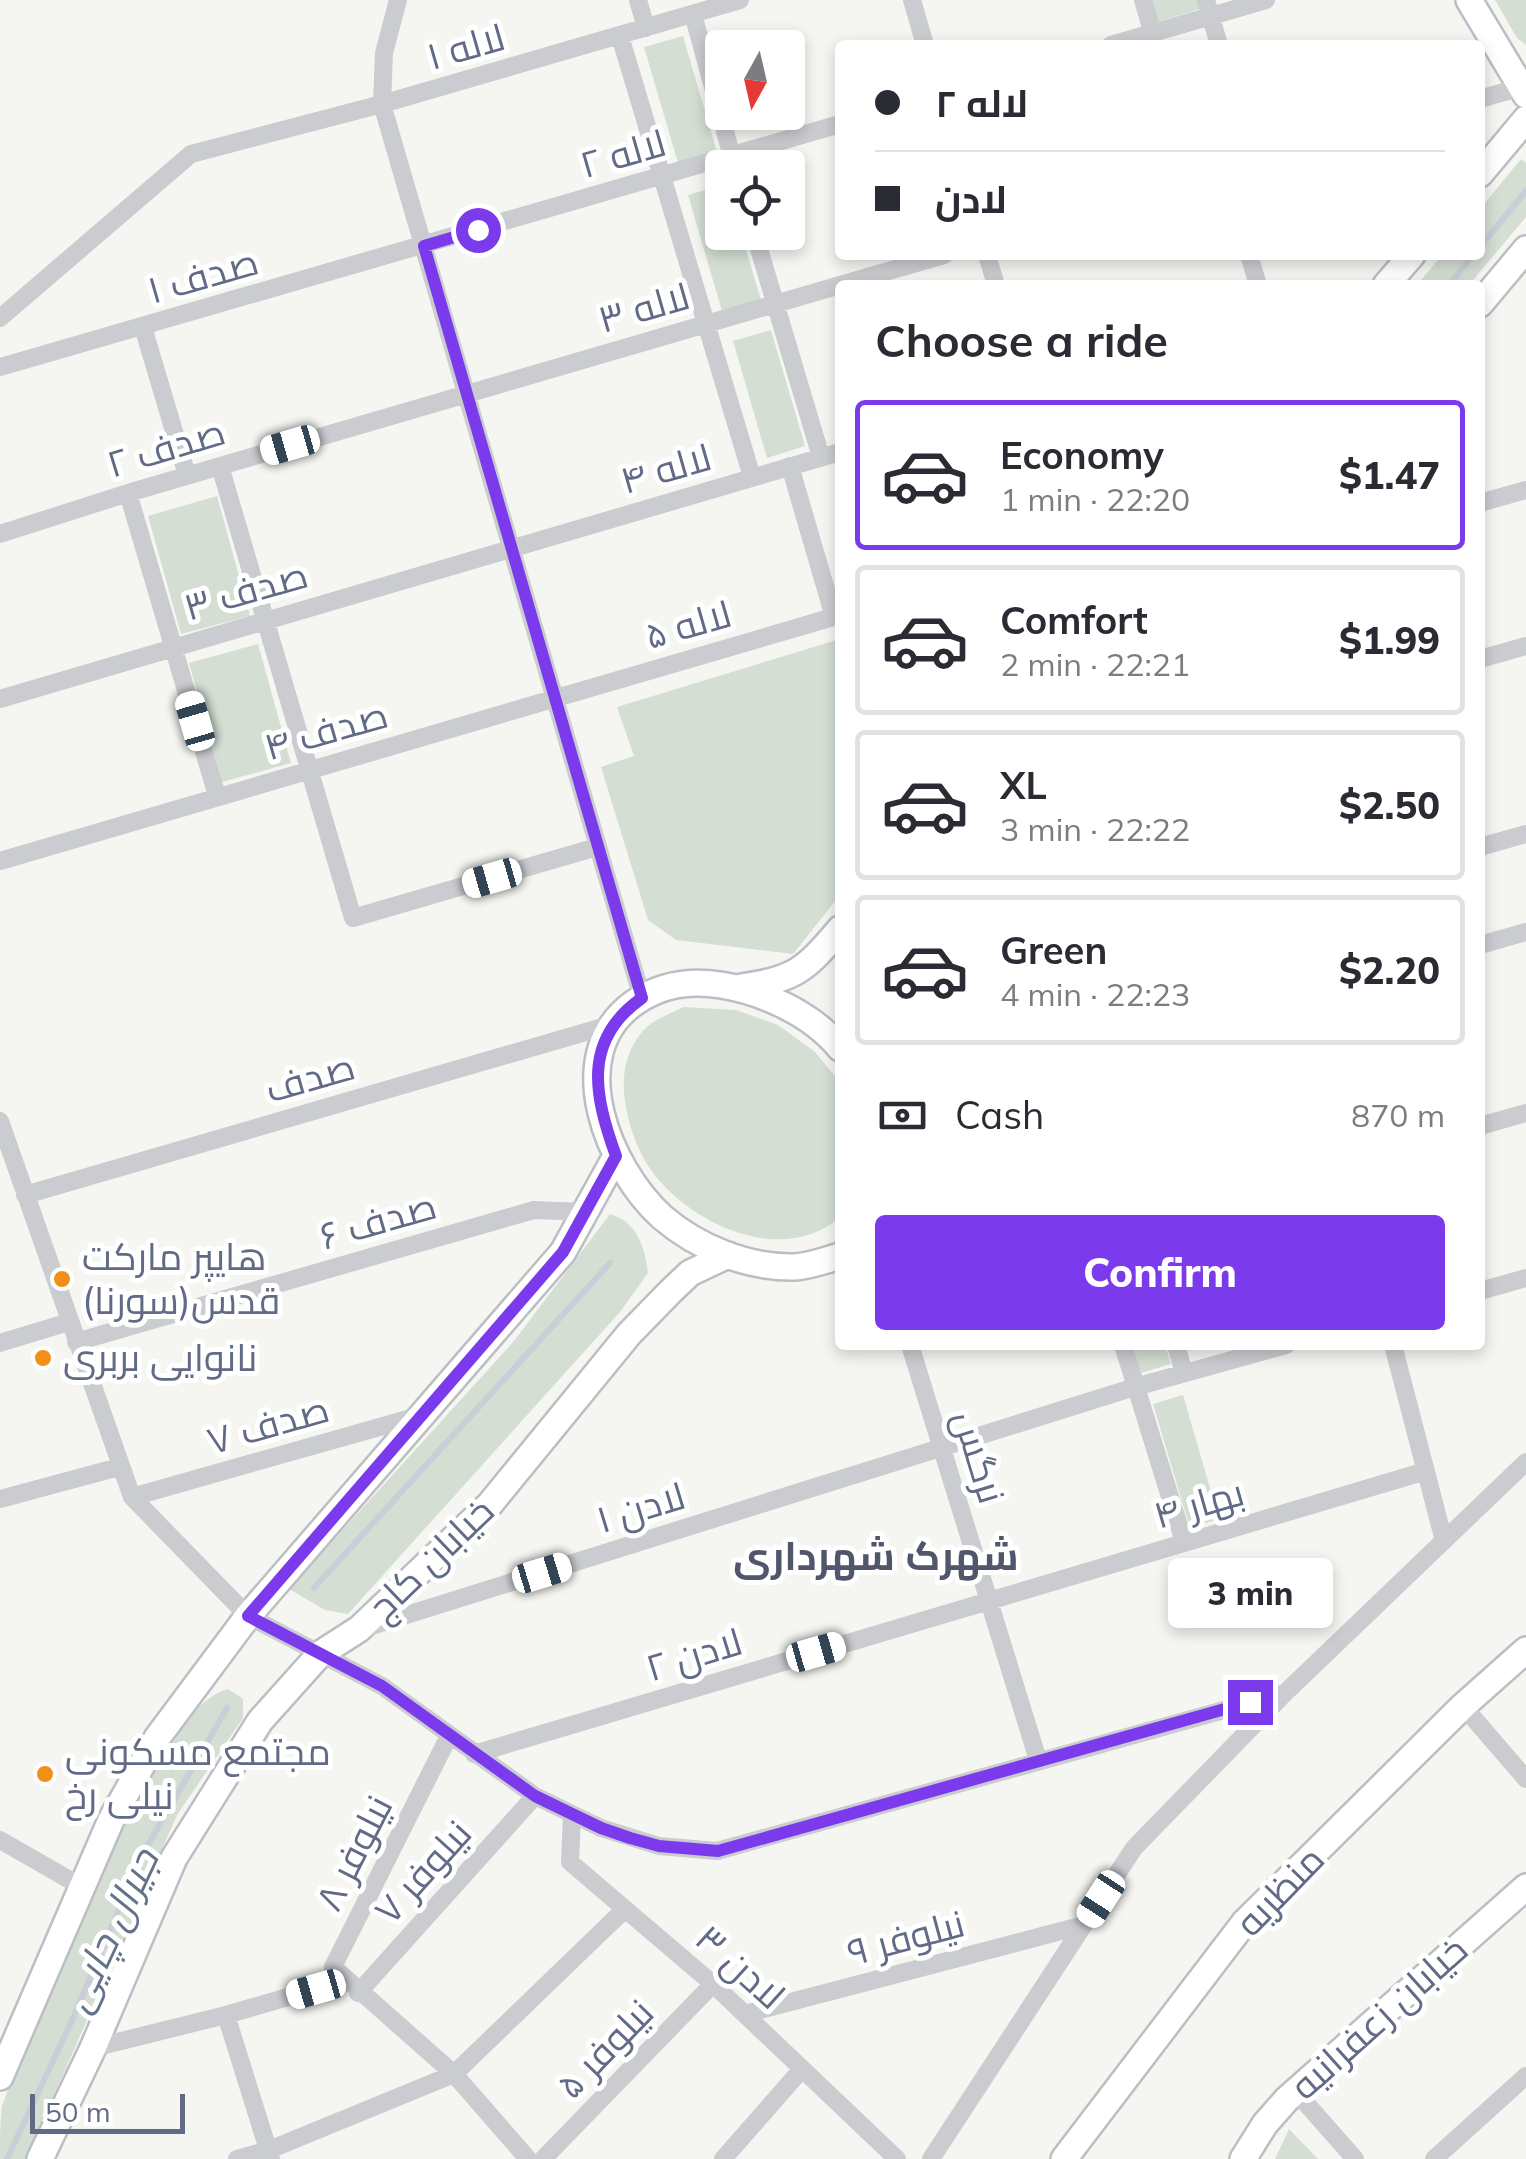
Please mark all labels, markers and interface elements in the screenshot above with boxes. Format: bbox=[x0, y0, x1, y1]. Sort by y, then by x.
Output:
street label: لاله ۱ bbox=[421, 12, 510, 80]
north arrow bbox=[705, 30, 805, 130]
map controls bbox=[705, 30, 805, 250]
text: لاله ۲ bbox=[935, 79, 1028, 127]
street label: لاله ۲ bbox=[574, 118, 671, 188]
button: locate bbox=[705, 150, 805, 250]
text: لادن bbox=[935, 175, 1007, 223]
route start bbox=[456, 208, 501, 253]
street label: صدف ۱ bbox=[142, 236, 263, 314]
street label: لاله ۳ bbox=[593, 271, 695, 343]
text: Choose a ride bbox=[875, 312, 1168, 368]
street label: صدف ۲ bbox=[101, 406, 230, 488]
car bbox=[257, 422, 323, 468]
icon: car bbox=[880, 430, 970, 520]
text: Economy bbox=[1000, 431, 1164, 479]
street label: لاله ۴ bbox=[615, 432, 717, 504]
text: $1.47 bbox=[1339, 451, 1440, 499]
text: 1 min · 22:20 bbox=[1000, 479, 1190, 519]
street label: صدف ۳ bbox=[178, 550, 313, 631]
street label: لاله ۵ bbox=[639, 589, 736, 659]
icon: car bbox=[880, 595, 970, 685]
text: Comfort bbox=[1000, 596, 1148, 644]
text: $1.99 bbox=[1339, 616, 1440, 664]
text: 2 min · 22:21 bbox=[1000, 644, 1190, 684]
car bbox=[172, 688, 218, 754]
street label: صدف ۴ bbox=[259, 690, 393, 770]
icon: car bbox=[880, 760, 970, 850]
text: XL bbox=[1000, 761, 1047, 809]
text: $2.50 bbox=[1339, 781, 1440, 829]
text: 3 min · 22:22 bbox=[1000, 809, 1190, 849]
car bbox=[459, 855, 525, 901]
icon: car bbox=[880, 925, 970, 1015]
text: Green bbox=[1000, 926, 1107, 974]
text: $2.20 bbox=[1339, 946, 1440, 994]
text: 4 min · 22:23 bbox=[1000, 974, 1190, 1014]
street label: صدف bbox=[259, 1041, 360, 1113]
icon: cash bbox=[875, 1088, 930, 1143]
text: Cash bbox=[955, 1091, 1044, 1139]
text: 870 m bbox=[1351, 1095, 1445, 1135]
street label: صدف ۶ bbox=[314, 1181, 441, 1259]
button: Confirm bbox=[875, 1215, 1445, 1330]
place label: هایپر مارکت قدس(سورنا) bbox=[82, 1232, 280, 1324]
marker: هایپر مارکت قدس(سورنا) bbox=[51, 1268, 73, 1290]
place label: نانوایی بربری bbox=[63, 1333, 258, 1381]
marker: نانوایی بربری bbox=[32, 1347, 54, 1369]
street label: صدف ۷ bbox=[201, 1384, 334, 1464]
street label: نرگس bbox=[943, 1404, 1017, 1509]
street label: بهار ۴ bbox=[1148, 1467, 1249, 1539]
street label: لادن ۱ bbox=[591, 1471, 691, 1543]
street label: خیابان کاج bbox=[357, 1486, 505, 1632]
district label: شهرک شهرداری bbox=[733, 1530, 1019, 1581]
car bbox=[509, 1550, 575, 1596]
callout: 3 min bbox=[1168, 1557, 1332, 1627]
text: 3 min bbox=[1208, 1573, 1293, 1613]
street label: لادن ۲ bbox=[640, 1617, 748, 1691]
car bbox=[783, 1629, 849, 1675]
route end bbox=[1228, 1680, 1273, 1725]
place label: مجتمع مسکونی نیلی رخ bbox=[65, 1727, 331, 1821]
marker: مجتمع مسکونی نیلی رخ bbox=[34, 1763, 56, 1785]
street label: نیلوفر ۸ bbox=[304, 1787, 402, 1918]
street label: نیلوفر ۷ bbox=[363, 1810, 481, 1933]
street label: منظریه bbox=[1225, 1835, 1334, 1946]
water label: جیرال چایی bbox=[50, 1839, 172, 2020]
car bbox=[1072, 1866, 1130, 1932]
street label: نیلوفر ۹ bbox=[842, 1898, 969, 1976]
street label: لادن ۳ bbox=[686, 1914, 795, 2019]
street label: خیابان زعفرانیه bbox=[1280, 1925, 1477, 2109]
car bbox=[283, 1966, 349, 2012]
street label: نیلوفر ۵ bbox=[545, 1988, 663, 2108]
scale bar bbox=[30, 2089, 185, 2134]
text: 50 m bbox=[45, 2094, 111, 2129]

